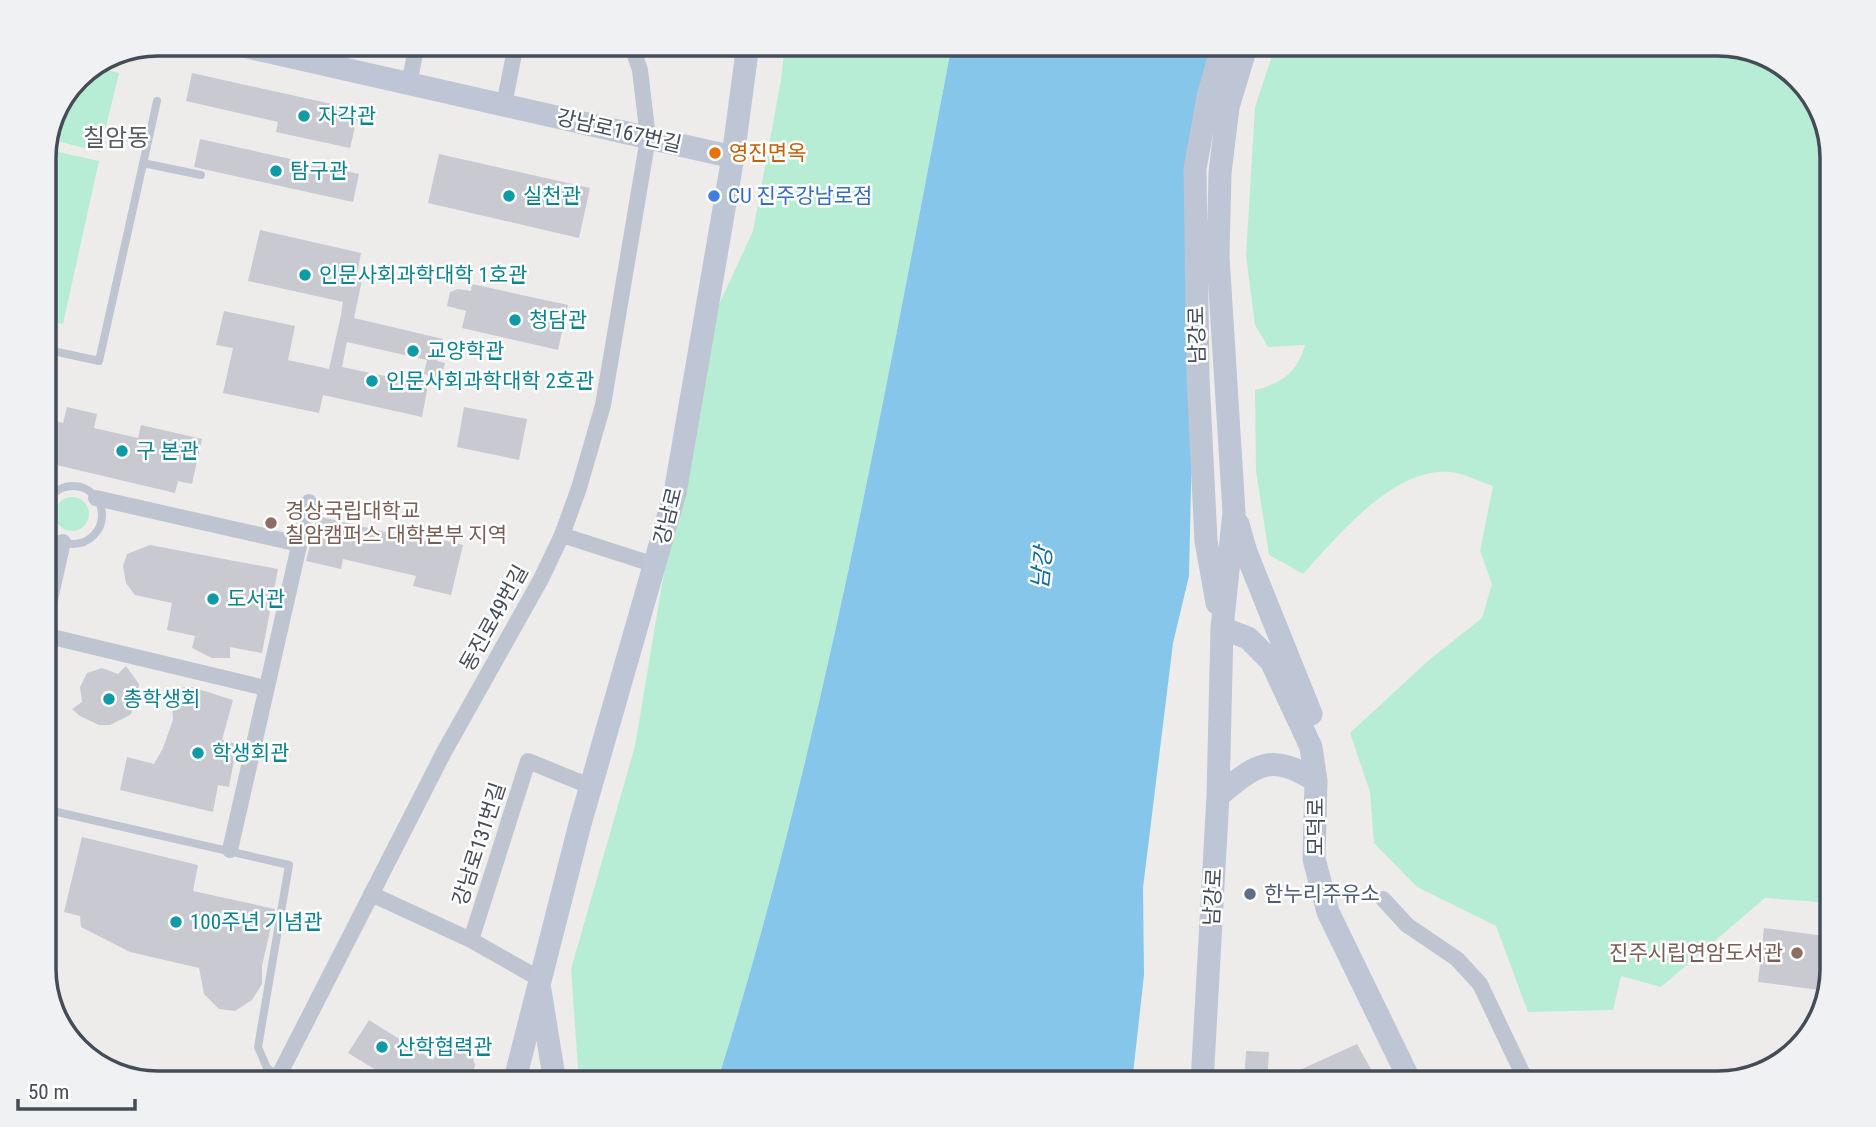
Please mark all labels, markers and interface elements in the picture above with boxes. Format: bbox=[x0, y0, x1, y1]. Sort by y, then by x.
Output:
place label: 자각관 bbox=[318, 104, 376, 128]
street label: 강남로167번길 bbox=[554, 105, 684, 157]
marker: 자각관 bbox=[296, 108, 312, 124]
district label: 칠암동 bbox=[83, 124, 149, 152]
place label: 영진면옥 bbox=[729, 141, 806, 165]
marker: 영진면옥 bbox=[707, 145, 723, 161]
place label: 탐구관 bbox=[290, 159, 348, 183]
marker: 탐구관 bbox=[268, 163, 284, 179]
place label: 실천관 bbox=[523, 184, 581, 208]
place label: CU 진주강남로점 bbox=[728, 184, 872, 208]
marker: 실천관 bbox=[501, 188, 517, 204]
marker: CU 진주강남로점 bbox=[706, 188, 722, 204]
place label: 인문사회과학대학 1호관 bbox=[319, 263, 527, 287]
marker: 인문사회과학대학 1호관 bbox=[297, 267, 313, 283]
street label: 남강로 bbox=[1184, 306, 1210, 364]
place label: 청담관 bbox=[529, 308, 587, 332]
marker: 청담관 bbox=[507, 312, 523, 328]
place label: 교양학관 bbox=[427, 339, 504, 363]
marker: 교양학관 bbox=[405, 343, 421, 359]
place label: 인문사회과학대학 2호관 bbox=[386, 369, 594, 393]
marker: 인문사회과학대학 2호관 bbox=[364, 373, 380, 389]
place label: 구 본관 bbox=[136, 439, 199, 463]
marker: 구 본관 bbox=[114, 443, 130, 459]
street label: 강남로 bbox=[649, 485, 687, 547]
place label: 경상국립대학교 칠암캠퍼스 대학본부 지역 bbox=[285, 499, 507, 547]
marker: 경상국립대학교 칠암캠퍼스 대학본부 지역 bbox=[263, 515, 279, 531]
water label: 남강 bbox=[1026, 543, 1058, 590]
street label: 동진로49번길 bbox=[455, 561, 533, 675]
place label: 도서관 bbox=[227, 587, 285, 611]
marker: 도서관 bbox=[205, 591, 221, 607]
place label: 총학생회 bbox=[123, 687, 200, 711]
marker: 총학생회 bbox=[101, 691, 117, 707]
place label: 학생회관 bbox=[212, 741, 289, 765]
marker: 학생회관 bbox=[190, 745, 206, 761]
street label: 강남로131번길 bbox=[448, 780, 510, 908]
street label: 모덕로 bbox=[1304, 798, 1328, 856]
street label: 남강로 bbox=[1199, 867, 1227, 927]
place label: 한누리주유소 bbox=[1264, 882, 1380, 906]
marker: 한누리주유소 bbox=[1242, 886, 1258, 902]
place label: 100주년 기념관 bbox=[190, 910, 323, 934]
marker: 100주년 기념관 bbox=[168, 914, 184, 930]
place label: 진주시립연암도서관 bbox=[1609, 941, 1783, 965]
marker: 진주시립연암도서관 bbox=[1789, 945, 1805, 961]
place label: 산학협력관 bbox=[396, 1035, 493, 1059]
marker: 산학협력관 bbox=[374, 1039, 390, 1055]
scale bar bbox=[18, 1068, 135, 1112]
text: 50 m bbox=[28, 1080, 69, 1104]

